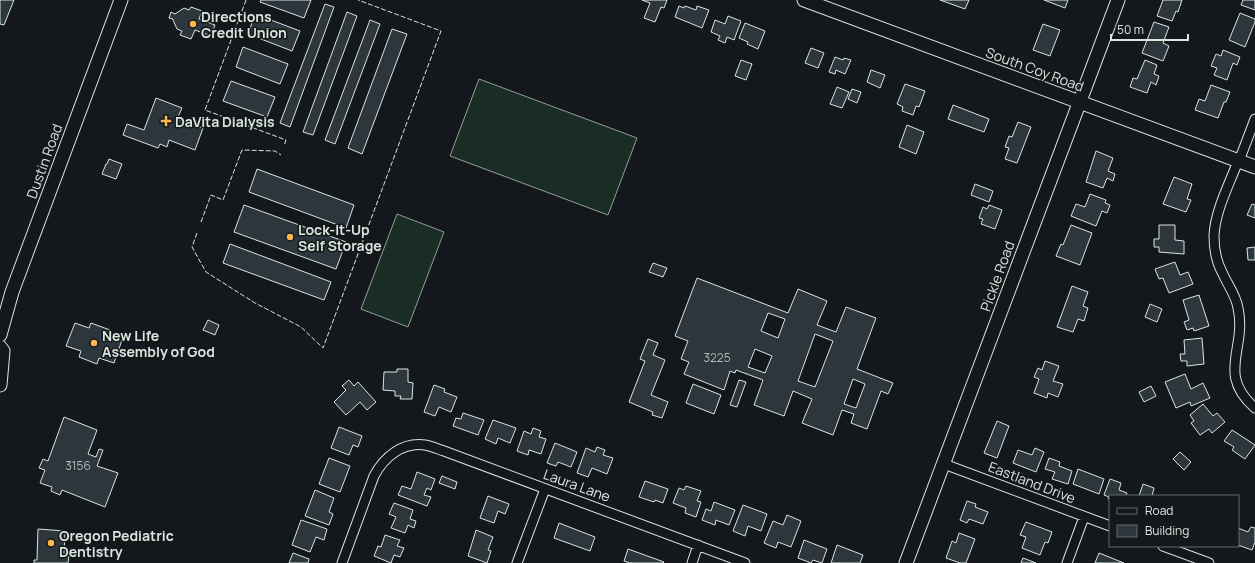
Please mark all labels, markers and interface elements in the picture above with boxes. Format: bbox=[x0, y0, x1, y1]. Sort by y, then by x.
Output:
place label: Directions Credit Union bbox=[201, 7, 287, 42]
scale bar bbox=[1111, 16, 1188, 42]
marker: Directions Credit Union bbox=[188, 19, 198, 29]
text: 50 m bbox=[1117, 21, 1144, 38]
street label: South Coy Road bbox=[983, 42, 1087, 96]
place label: DaVita Dialysis bbox=[175, 112, 275, 131]
marker: DaVita Dialysis bbox=[160, 115, 172, 127]
street label: Dustin Road bbox=[22, 121, 66, 201]
place label: Lock-It-Up Self Storage bbox=[298, 220, 382, 255]
marker: Lock-It-Up Self Storage bbox=[285, 232, 295, 242]
street label: Pickle Road bbox=[975, 238, 1019, 314]
place label: New Life Assembly of God bbox=[102, 326, 215, 361]
marker: New Life Assembly of God bbox=[89, 338, 99, 348]
house number: 3225 bbox=[703, 349, 731, 366]
house number: 3156 bbox=[65, 457, 91, 474]
street label: Eastland Drive bbox=[986, 457, 1078, 507]
street label: Laura Lane bbox=[541, 464, 613, 506]
legend bbox=[1109, 495, 1239, 547]
text: Road bbox=[1145, 502, 1173, 519]
text: Building bbox=[1145, 522, 1189, 539]
place label: Oregon Pediatric Dentistry bbox=[59, 526, 174, 561]
marker: Oregon Pediatric Dentistry bbox=[46, 538, 56, 548]

